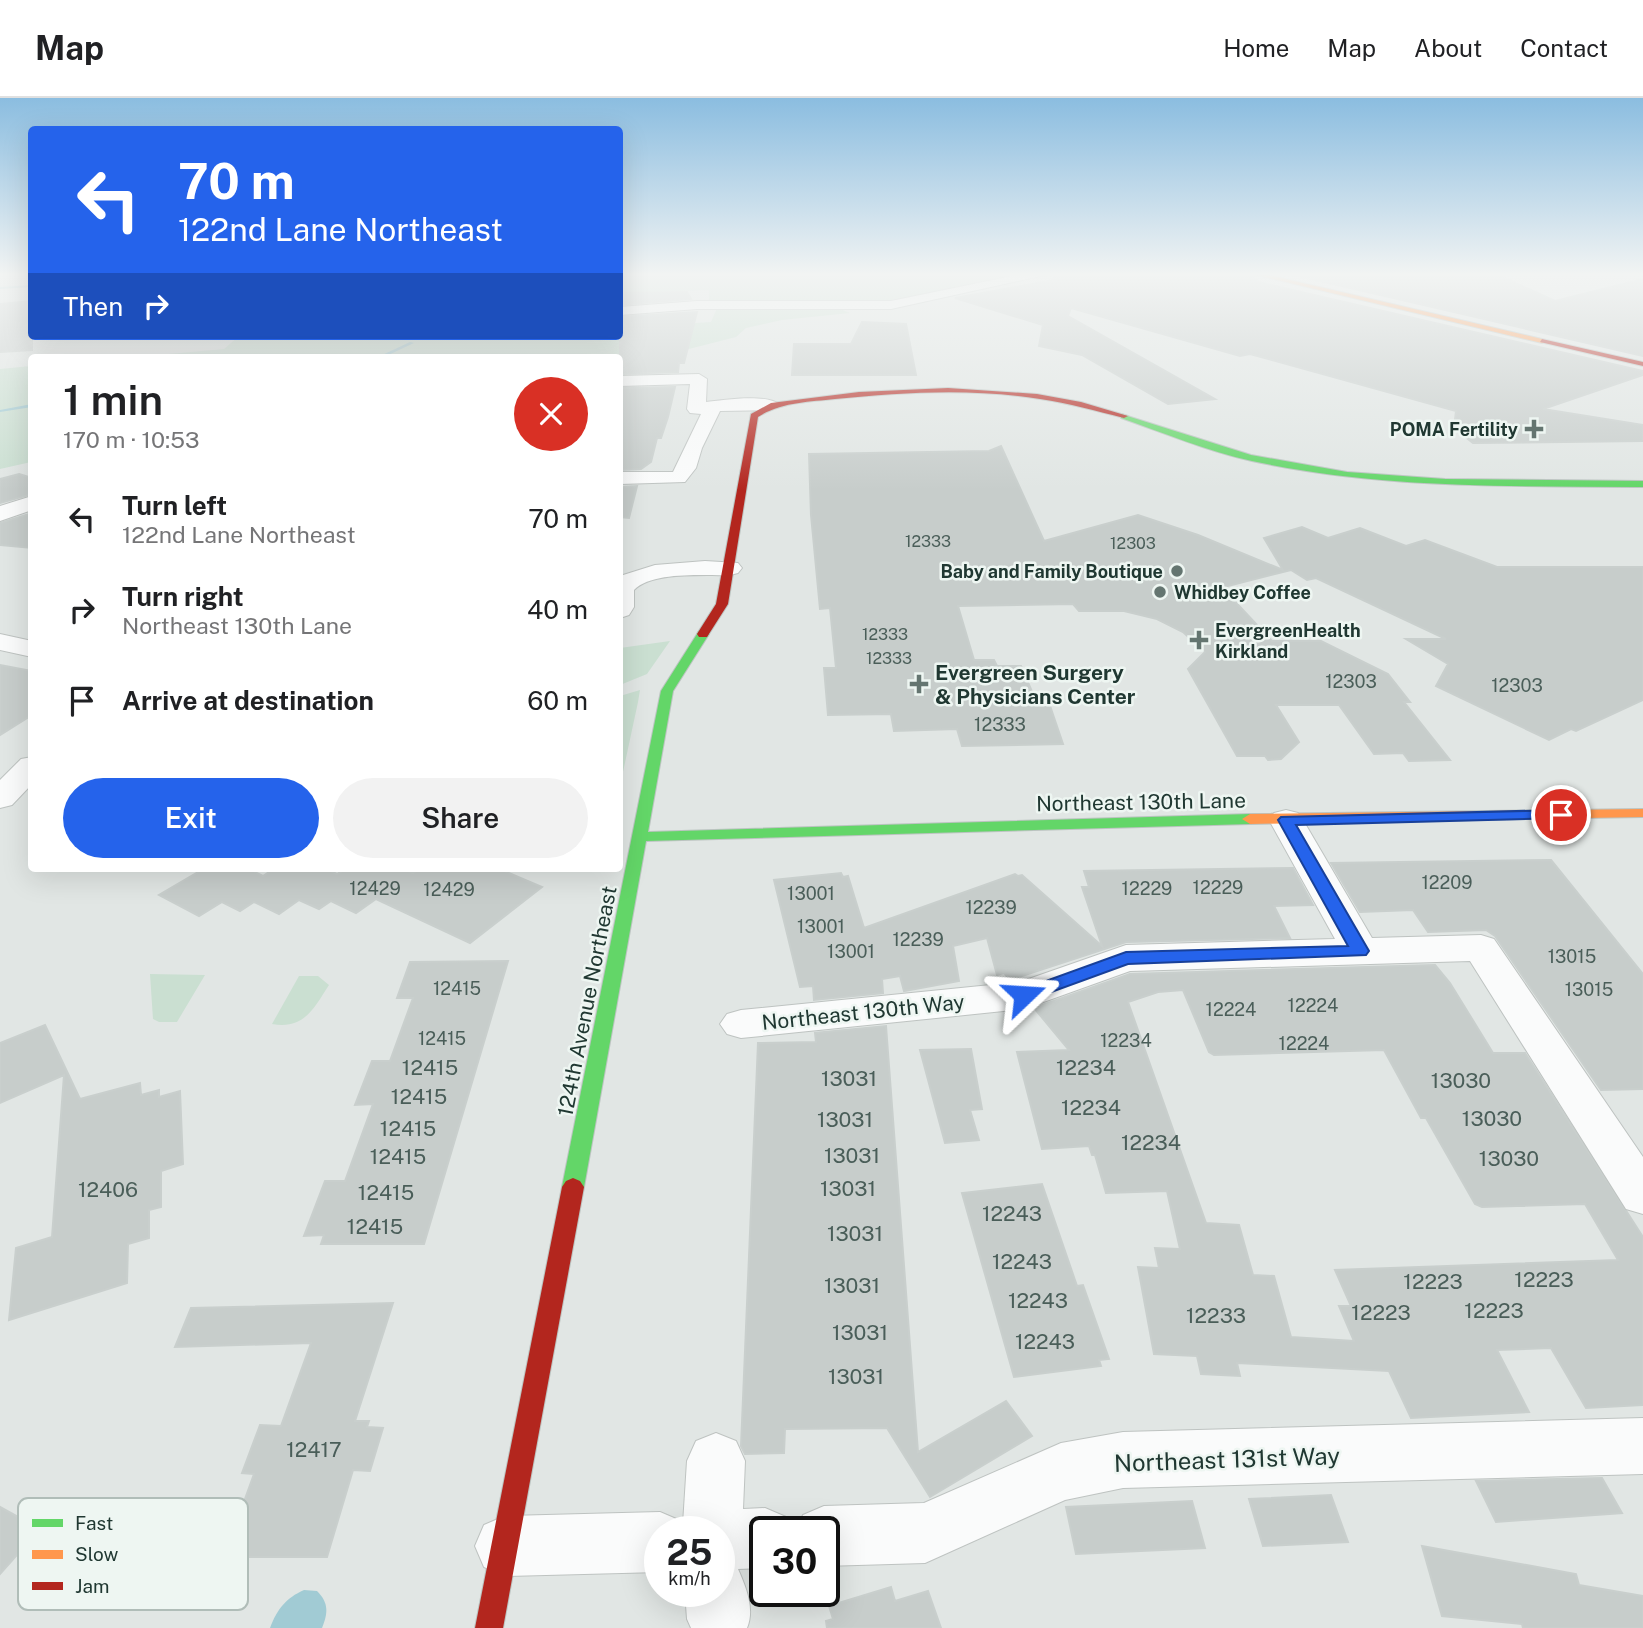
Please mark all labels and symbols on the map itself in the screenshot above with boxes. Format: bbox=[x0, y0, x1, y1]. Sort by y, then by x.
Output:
place label: POMA Fertility bbox=[1390, 419, 1518, 440]
marker: POMA Fertility bbox=[1524, 419, 1544, 439]
house number: 12333 bbox=[905, 532, 951, 551]
house number: 12303 bbox=[1110, 534, 1156, 553]
place label: Baby and Family Boutique bbox=[940, 561, 1163, 582]
marker: Baby and Family Boutique bbox=[1169, 563, 1185, 579]
place label: Whidbey Coffee bbox=[1174, 582, 1311, 603]
marker: Whidbey Coffee bbox=[1152, 584, 1168, 600]
place label: EvergreenHealth Kirkland bbox=[1215, 620, 1361, 662]
house number: 12333 bbox=[862, 625, 908, 644]
marker: EvergreenHealth Kirkland bbox=[1189, 630, 1209, 650]
house number: 12333 bbox=[866, 649, 912, 668]
place label: Evergreen Surgery & Physicians Center bbox=[935, 660, 1136, 709]
house number: 12303 bbox=[1325, 671, 1377, 692]
marker: Evergreen Surgery & Physicians Center bbox=[909, 674, 929, 694]
house number: 12303 bbox=[1491, 675, 1543, 696]
house number: 12333 bbox=[974, 714, 1026, 735]
pin bbox=[1531, 785, 1591, 845]
street label: Northeast 130th Lane bbox=[1036, 788, 1246, 816]
house number: 12209 bbox=[1422, 872, 1472, 893]
house number: 12229 bbox=[1193, 877, 1243, 898]
house number: 12429 bbox=[349, 878, 401, 899]
house number: 12229 bbox=[1122, 878, 1172, 899]
house number: 12429 bbox=[423, 879, 475, 900]
house number: 13001 bbox=[787, 883, 835, 904]
street label: 124th Avenue Northeast bbox=[552, 884, 622, 1118]
house number: 12239 bbox=[965, 897, 1017, 918]
house number: 13001 bbox=[797, 916, 845, 937]
house number: 12239 bbox=[892, 929, 944, 950]
house number: 13001 bbox=[827, 941, 875, 962]
house number: 13015 bbox=[1548, 946, 1596, 967]
position arrow bbox=[987, 958, 1061, 1032]
house number: 12415 bbox=[433, 978, 481, 999]
house number: 13015 bbox=[1565, 979, 1613, 1000]
street label: Northeast 130th Way bbox=[760, 989, 966, 1035]
house number: 12224 bbox=[1288, 995, 1338, 1016]
house number: 12224 bbox=[1206, 999, 1256, 1020]
house number: 12415 bbox=[418, 1028, 466, 1049]
house number: 12234 bbox=[1100, 1030, 1152, 1051]
house number: 12224 bbox=[1279, 1033, 1329, 1054]
house number: 12415 bbox=[402, 1055, 458, 1080]
house number: 12234 bbox=[1056, 1055, 1116, 1080]
house number: 13031 bbox=[821, 1066, 877, 1091]
house number: 13030 bbox=[1431, 1068, 1491, 1093]
house number: 12415 bbox=[391, 1084, 447, 1109]
house number: 12234 bbox=[1061, 1095, 1121, 1120]
house number: 13030 bbox=[1462, 1106, 1522, 1131]
house number: 13031 bbox=[817, 1107, 873, 1132]
house number: 12415 bbox=[380, 1116, 436, 1141]
house number: 12234 bbox=[1121, 1130, 1181, 1155]
house number: 13031 bbox=[824, 1143, 880, 1168]
house number: 12415 bbox=[370, 1144, 426, 1169]
house number: 13030 bbox=[1479, 1146, 1539, 1171]
house number: 13031 bbox=[820, 1176, 876, 1201]
house number: 12406 bbox=[78, 1177, 138, 1202]
house number: 12415 bbox=[358, 1180, 414, 1205]
house number: 12243 bbox=[982, 1201, 1042, 1226]
house number: 12415 bbox=[347, 1214, 403, 1239]
house number: 13031 bbox=[827, 1221, 883, 1246]
house number: 12243 bbox=[992, 1249, 1052, 1274]
house number: 12223 bbox=[1514, 1267, 1574, 1292]
house number: 12223 bbox=[1403, 1269, 1463, 1294]
house number: 13031 bbox=[824, 1273, 880, 1298]
house number: 12243 bbox=[1008, 1288, 1068, 1313]
house number: 12223 bbox=[1464, 1298, 1524, 1323]
house number: 12223 bbox=[1351, 1300, 1411, 1325]
house number: 12233 bbox=[1186, 1303, 1246, 1328]
house number: 13031 bbox=[832, 1320, 888, 1345]
house number: 12243 bbox=[1015, 1329, 1075, 1354]
house number: 13031 bbox=[828, 1364, 884, 1389]
house number: 12417 bbox=[286, 1437, 342, 1462]
street label: Northeast 131st Way bbox=[1114, 1441, 1341, 1477]
legend bbox=[18, 1498, 248, 1610]
text: Fast bbox=[75, 1512, 113, 1534]
speed limit sign: 30 bbox=[749, 1516, 840, 1607]
text: Slow bbox=[75, 1543, 119, 1565]
text: Jam bbox=[75, 1575, 109, 1597]

